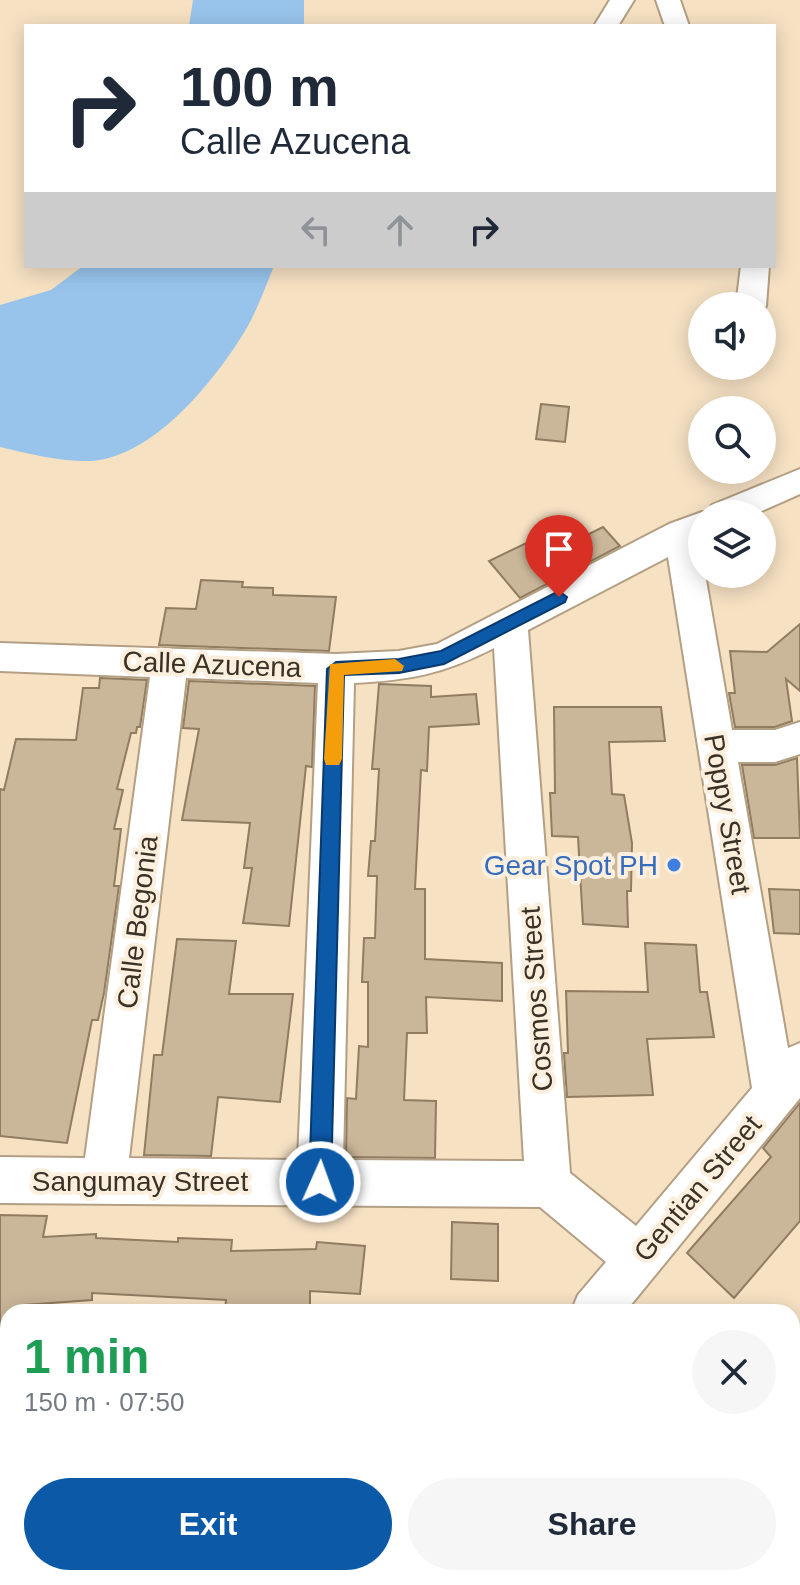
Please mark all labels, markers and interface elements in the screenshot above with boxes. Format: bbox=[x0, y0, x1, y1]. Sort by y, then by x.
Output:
text: 100 m bbox=[180, 55, 339, 118]
icon: right bbox=[48, 56, 152, 160]
text: Calle Azucena bbox=[180, 121, 410, 162]
icon: left bbox=[294, 208, 338, 252]
icon: ahead bbox=[378, 208, 422, 252]
icon: right bbox=[462, 208, 506, 252]
map controls bbox=[688, 292, 776, 588]
button: sound bbox=[688, 292, 776, 380]
button: search bbox=[688, 396, 776, 484]
button: layers bbox=[688, 500, 776, 588]
pin bbox=[525, 515, 593, 597]
icon: arrive bbox=[537, 527, 581, 571]
street label: Calle Azucena bbox=[122, 646, 302, 683]
street label: Poppy Street bbox=[698, 732, 757, 897]
street label: Calle Begonia bbox=[111, 833, 164, 1010]
place label: Gear Spot PH bbox=[484, 850, 658, 881]
marker: Gear Spot PH bbox=[665, 856, 683, 874]
street label: Cosmos Street bbox=[515, 905, 558, 1092]
street label: Gentian Street bbox=[627, 1109, 767, 1267]
position arrow bbox=[278, 1140, 362, 1224]
street label: Sangumay Street bbox=[32, 1166, 248, 1197]
text: 1 min bbox=[24, 1330, 149, 1383]
button: close bbox=[692, 1330, 776, 1414]
text: 150 m · 07:50 bbox=[24, 1387, 184, 1417]
button: Exit bbox=[24, 1478, 392, 1570]
button: Share bbox=[408, 1478, 776, 1570]

